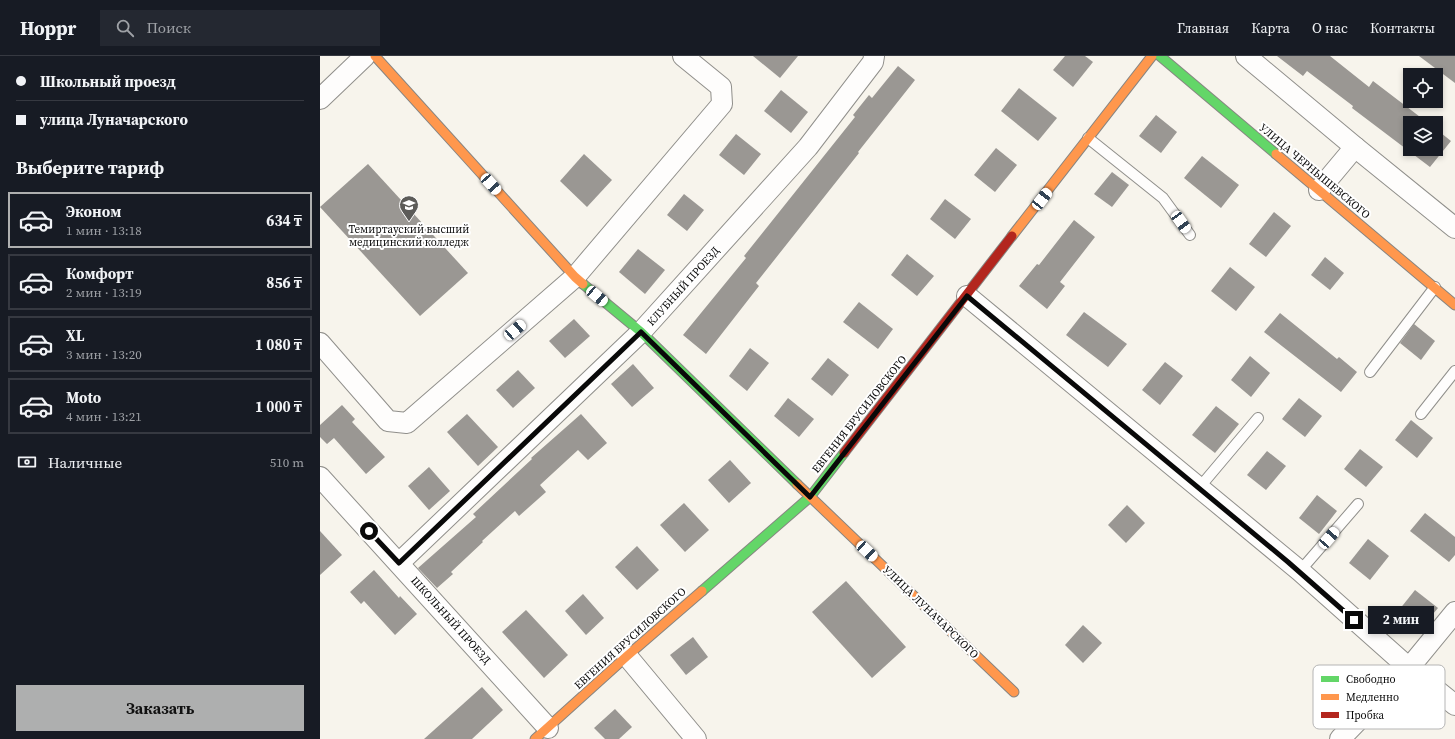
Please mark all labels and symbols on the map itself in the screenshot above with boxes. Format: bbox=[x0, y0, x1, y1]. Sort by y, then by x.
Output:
street label: УЛИЦА ЧЕРНЫШЕВСКОГО bbox=[1256, 120, 1374, 222]
car bbox=[479, 171, 503, 197]
car bbox=[1030, 186, 1054, 212]
school or university icon: Темиртауский высший медицинский колледж bbox=[398, 194, 420, 222]
car bbox=[1169, 209, 1193, 235]
place label: Темиртауский высший медицинский колледж bbox=[349, 222, 470, 250]
street label: КЛУБНЫЙ ПРОЕЗД bbox=[644, 243, 723, 329]
car bbox=[584, 284, 610, 308]
car bbox=[502, 318, 528, 342]
street label: ЕВГЕНИЯ БРУСИЛОВСКОГО bbox=[809, 352, 910, 476]
route start bbox=[360, 522, 378, 540]
car bbox=[1317, 525, 1341, 551]
car bbox=[854, 538, 880, 564]
street label: УЛИЦА ЛУНАЧАРСКОГО bbox=[880, 563, 982, 662]
street label: ШКОЛЬНЫЙ ПРОЕЗД bbox=[407, 573, 494, 668]
street label: ЕВГЕНИЯ БРУСИЛОВСКОГО bbox=[571, 584, 690, 693]
callout: 2 мин bbox=[1368, 606, 1434, 634]
route end bbox=[1345, 611, 1363, 629]
legend bbox=[1313, 665, 1445, 729]
text: Свободно bbox=[1346, 672, 1396, 687]
text: Медленно bbox=[1346, 690, 1399, 705]
text: Пробка bbox=[1346, 708, 1385, 723]

